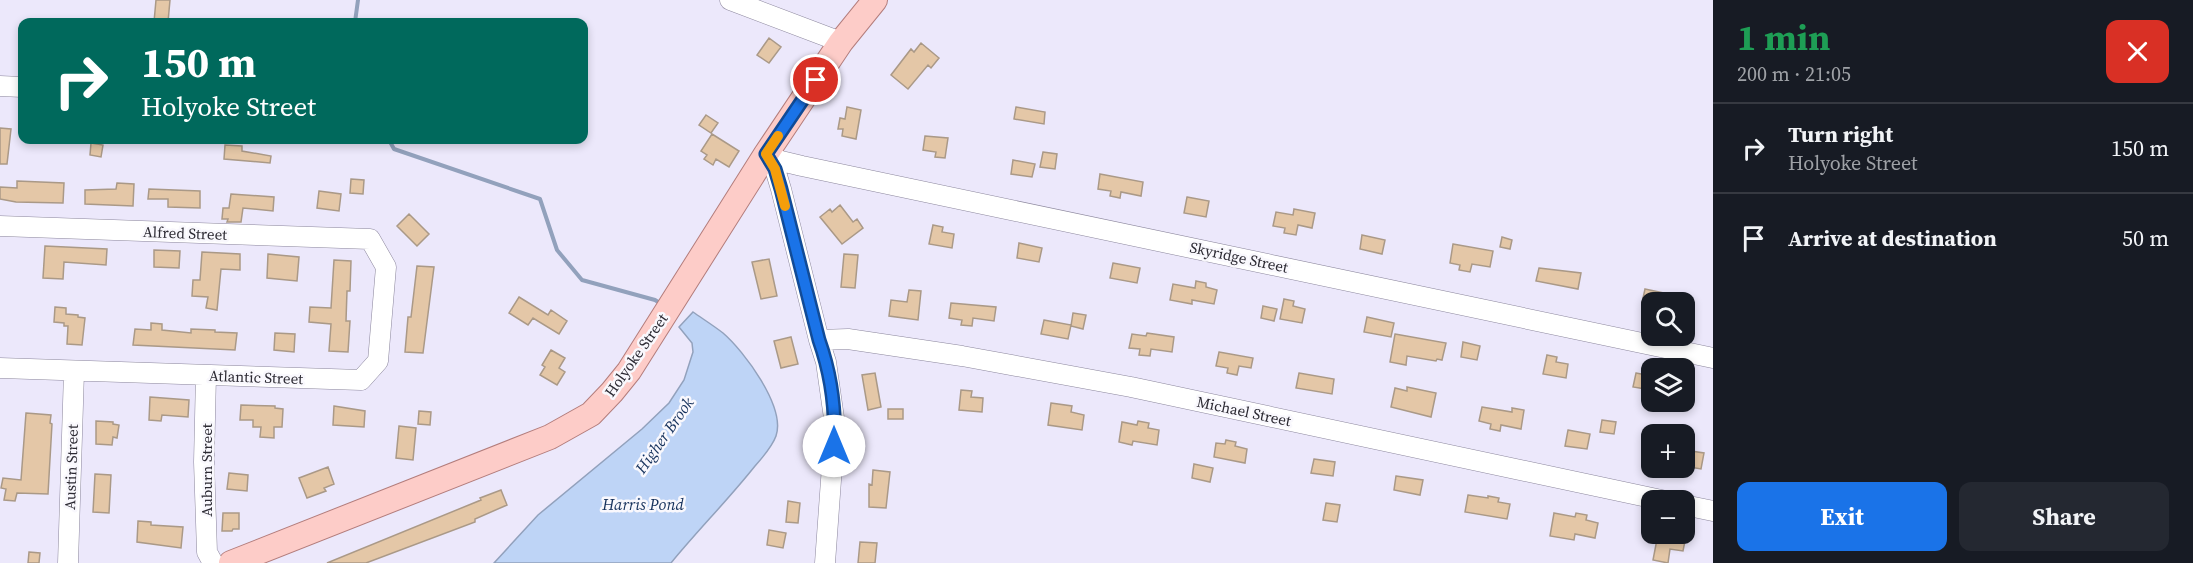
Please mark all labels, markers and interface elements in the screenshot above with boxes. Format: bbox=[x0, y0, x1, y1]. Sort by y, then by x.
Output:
text: 1 min bbox=[1737, 13, 1830, 62]
button: close bbox=[2106, 20, 2169, 83]
text: 150 m bbox=[141, 33, 256, 91]
icon: right bbox=[42, 42, 120, 120]
pin bbox=[790, 54, 841, 105]
text: 200 m · 21:05 bbox=[1737, 60, 1851, 88]
icon: arrive bbox=[799, 63, 832, 96]
text: Holyoke Street bbox=[141, 88, 316, 125]
text: Turn right bbox=[1788, 119, 1893, 149]
icon: right bbox=[1737, 132, 1770, 165]
text: 150 m bbox=[2111, 133, 2169, 163]
text: Holyoke Street bbox=[1788, 149, 1918, 177]
street label: Alfred Street bbox=[142, 221, 228, 245]
icon: arrive bbox=[1737, 222, 1770, 255]
text: Arrive at destination bbox=[1788, 223, 1997, 253]
text: 50 m bbox=[2122, 223, 2169, 253]
street label: Skyridge Street bbox=[1188, 236, 1290, 278]
map controls bbox=[1641, 292, 1695, 544]
button: search bbox=[1641, 292, 1695, 346]
street label: Holyoke Street bbox=[600, 309, 673, 401]
button: layers bbox=[1641, 358, 1695, 412]
street label: Atlantic Street bbox=[208, 365, 304, 389]
street label: Michael Street bbox=[1195, 391, 1293, 431]
water label: Higher Brook bbox=[629, 392, 699, 478]
position arrow bbox=[802, 414, 866, 478]
street label: Auburn Street bbox=[196, 423, 217, 517]
street label: Austin Street bbox=[59, 424, 83, 510]
button: + bbox=[1641, 424, 1695, 478]
button: Exit bbox=[1737, 482, 1947, 551]
button: Share bbox=[1959, 482, 2169, 551]
button: − bbox=[1641, 490, 1695, 544]
water label: Harris Pond bbox=[601, 493, 684, 515]

